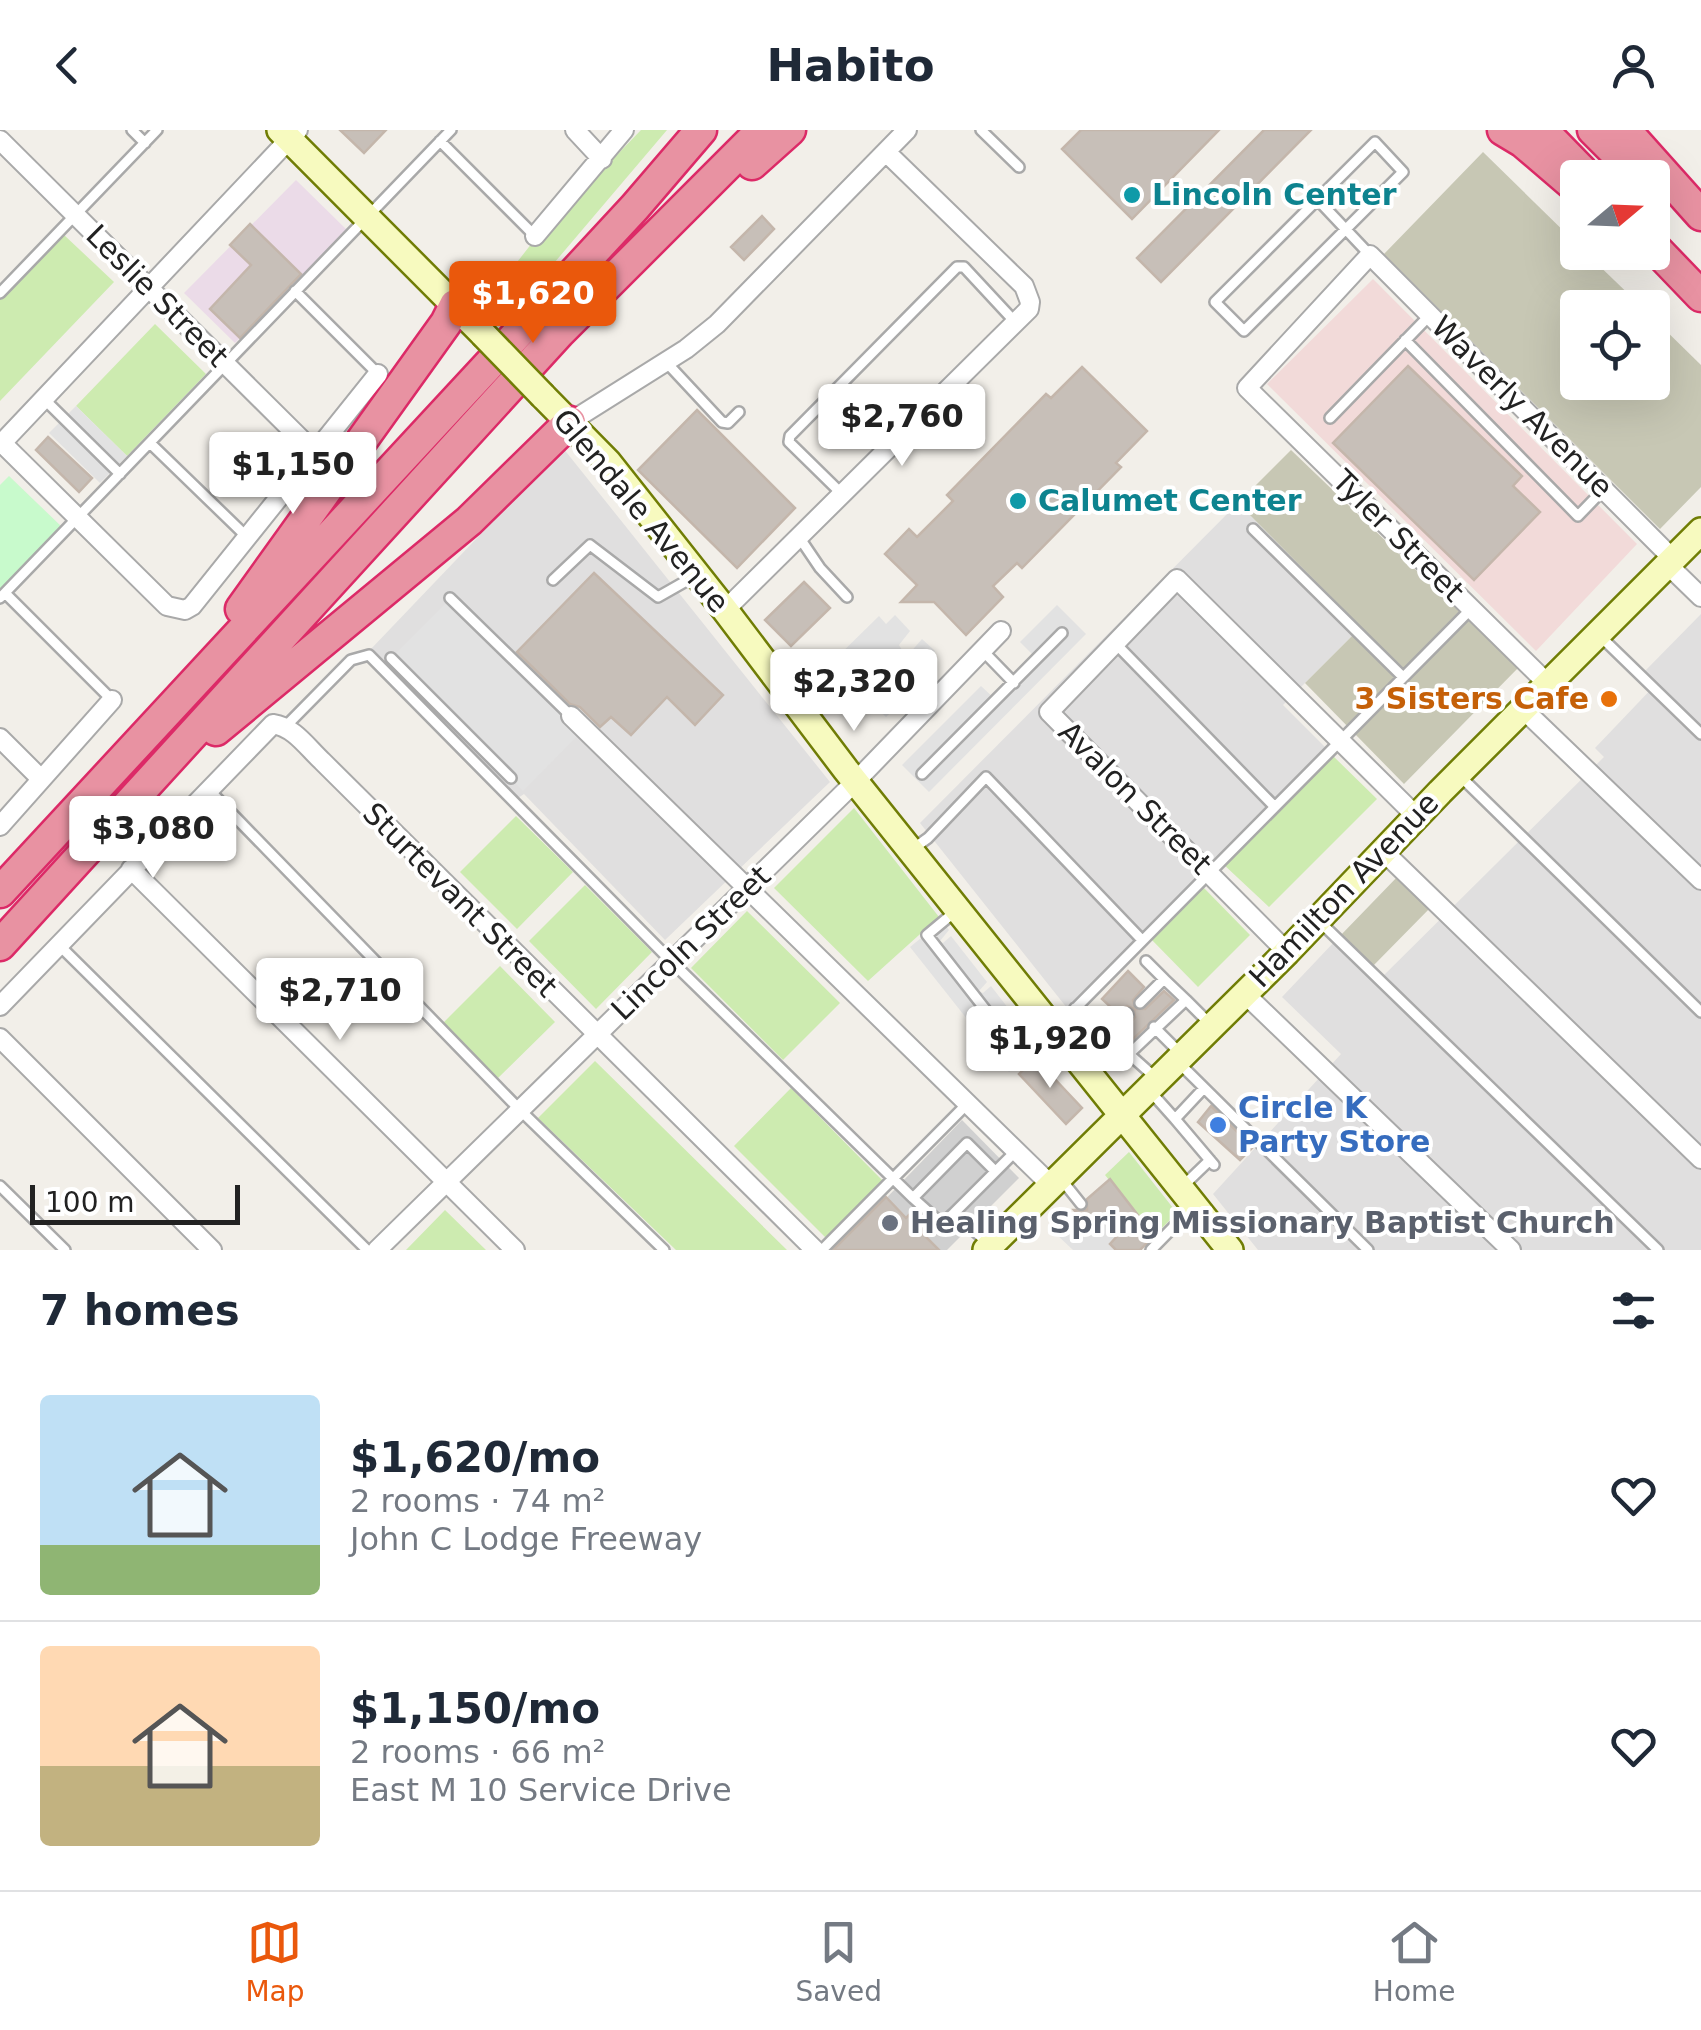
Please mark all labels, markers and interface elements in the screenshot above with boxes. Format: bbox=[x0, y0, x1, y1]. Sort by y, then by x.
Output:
icon: back bbox=[40, 38, 95, 93]
icon: person bbox=[1606, 38, 1661, 93]
text: Habito bbox=[766, 39, 935, 92]
north arrow bbox=[1560, 160, 1670, 270]
map controls bbox=[1560, 160, 1670, 400]
place label: Lincoln Center bbox=[1152, 177, 1397, 212]
marker: Lincoln Center bbox=[1121, 184, 1143, 206]
street label: Leslie Street bbox=[79, 217, 236, 374]
pin: $1,620 bbox=[452, 261, 614, 346]
text: $1,620 bbox=[471, 274, 595, 312]
button: locate bbox=[1560, 290, 1670, 400]
street label: Waverly Avenue bbox=[1425, 309, 1620, 504]
pin: $2,760 bbox=[821, 384, 983, 469]
text: $2,760 bbox=[840, 397, 964, 435]
street label: Glendale Avenue bbox=[546, 402, 737, 619]
pin: $1,150 bbox=[212, 432, 374, 517]
text: $1,150 bbox=[231, 445, 355, 483]
street label: Tyler Street bbox=[1325, 462, 1471, 609]
place label: Calumet Center bbox=[1038, 483, 1302, 518]
marker: Calumet Center bbox=[1007, 490, 1029, 512]
pin: $2,320 bbox=[773, 649, 935, 734]
text: $2,320 bbox=[792, 662, 916, 700]
place label: 3 Sisters Cafe bbox=[1354, 681, 1589, 716]
marker: 3 Sisters Cafe bbox=[1598, 688, 1620, 710]
street label: Avalon Street bbox=[1052, 714, 1219, 881]
street label: Hamilton Avenue bbox=[1242, 785, 1445, 994]
street label: Sturtevant Street bbox=[356, 795, 565, 1004]
pin: $3,080 bbox=[72, 796, 234, 881]
text: $3,080 bbox=[91, 809, 215, 847]
street label: Lincoln Street bbox=[604, 858, 777, 1027]
pin: $2,710 bbox=[259, 958, 421, 1043]
text: $2,710 bbox=[278, 971, 402, 1009]
pin: $1,920 bbox=[969, 1006, 1131, 1091]
text: $1,920 bbox=[988, 1019, 1112, 1057]
place label: Circle K Party Store bbox=[1238, 1090, 1430, 1159]
marker: Circle K Party Store bbox=[1207, 1114, 1229, 1136]
scale bar bbox=[30, 1180, 240, 1224]
text: 100 m bbox=[45, 1186, 135, 1219]
place label: Healing Spring Missionary Baptist Church bbox=[910, 1205, 1615, 1240]
marker: Healing Spring Missionary Baptist Church bbox=[879, 1212, 901, 1234]
icon: filters bbox=[1606, 1283, 1661, 1338]
text: 7 homes bbox=[40, 1286, 240, 1335]
text: $1,620/mo bbox=[350, 1433, 600, 1482]
icon: home bbox=[120, 1435, 240, 1555]
icon: heart bbox=[1606, 1468, 1661, 1523]
text: 2 rooms · 74 m² bbox=[350, 1482, 605, 1520]
text: John C Lodge Freeway bbox=[350, 1520, 702, 1558]
text: $1,150/mo bbox=[350, 1684, 600, 1733]
icon: home bbox=[120, 1686, 240, 1806]
icon: heart bbox=[1606, 1719, 1661, 1774]
text: 2 rooms · 66 m² bbox=[350, 1733, 605, 1771]
text: East M 10 Service Drive bbox=[350, 1771, 732, 1809]
tab: Map bbox=[245, 1915, 305, 2008]
tab: Saved bbox=[795, 1915, 882, 2008]
tab: Home bbox=[1373, 1915, 1456, 2008]

